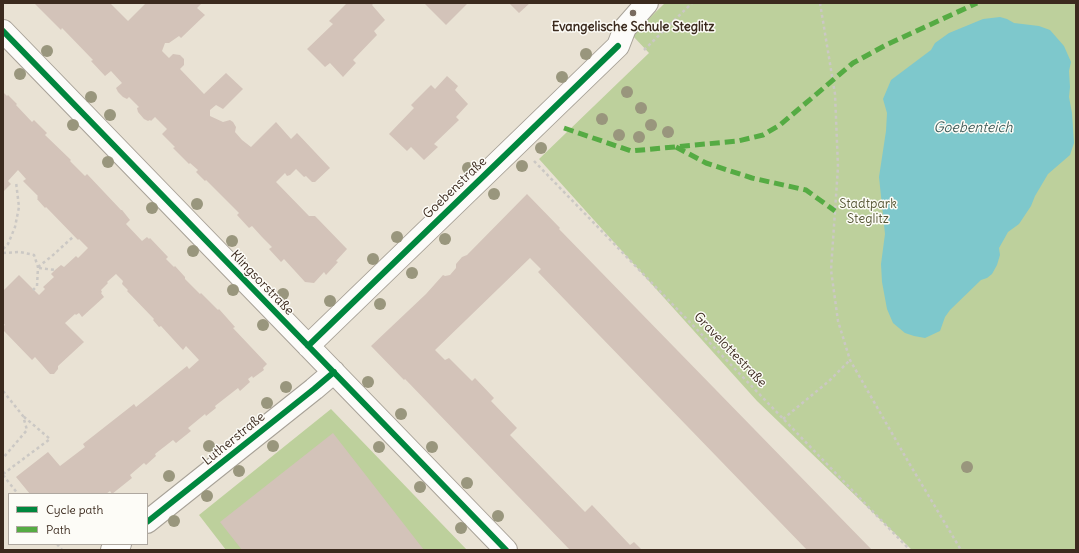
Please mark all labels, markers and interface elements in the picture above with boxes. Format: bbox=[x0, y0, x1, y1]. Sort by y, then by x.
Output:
marker: Evangelische Schule Steglitz bbox=[628, 8, 638, 18]
place label: Evangelische Schule Steglitz bbox=[552, 19, 714, 35]
water label: Goebenteich bbox=[933, 120, 1013, 136]
street label: Goebenstraße bbox=[420, 154, 490, 222]
park label: Stadtpark Steglitz bbox=[839, 196, 897, 227]
street label: Klingsorstraße bbox=[227, 247, 297, 319]
street label: Gravelottestraße bbox=[690, 309, 770, 391]
street label: Lutherstraße bbox=[200, 409, 268, 469]
legend bbox=[8, 493, 148, 545]
text: Cycle path bbox=[46, 502, 103, 517]
text: Path bbox=[46, 522, 71, 537]

